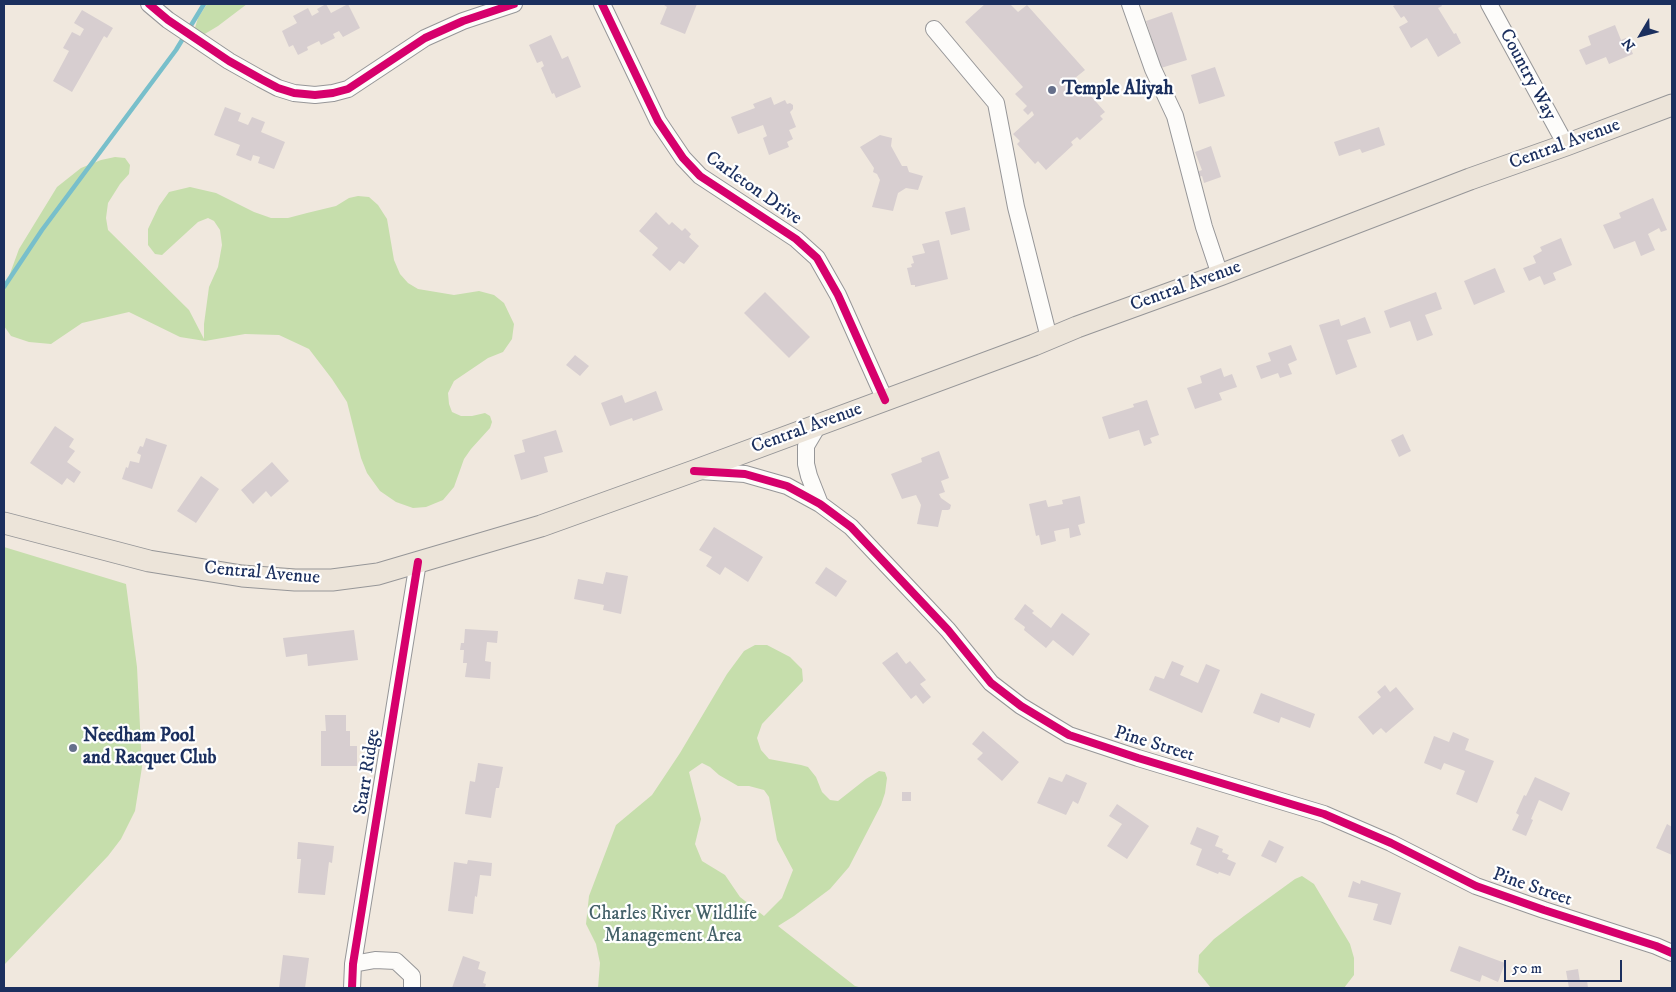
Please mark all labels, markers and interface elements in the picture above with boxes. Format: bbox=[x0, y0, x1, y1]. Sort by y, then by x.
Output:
north arrow bbox=[1616, 10, 1666, 60]
street label: Country Way bbox=[1493, 25, 1561, 125]
text: N bbox=[1618, 34, 1640, 54]
place label: Temple Aliyah bbox=[1062, 79, 1173, 101]
marker: Temple Aliyah bbox=[1046, 84, 1058, 96]
street label: Central Avenue bbox=[1507, 114, 1623, 176]
street label: Carleton Drive bbox=[700, 147, 806, 231]
street label: Central Avenue bbox=[1128, 256, 1244, 318]
street label: Central Avenue bbox=[749, 398, 865, 460]
street label: Central Avenue bbox=[203, 558, 321, 590]
street label: Pine Street bbox=[1111, 722, 1197, 768]
place label: Needham Pool and Racquet Club bbox=[83, 726, 216, 770]
street label: Starr Ridge bbox=[350, 728, 386, 816]
marker: Needham Pool and Racquet Club bbox=[67, 742, 79, 754]
street label: Pine Street bbox=[1489, 864, 1575, 912]
park label: Charles River Wildlife Management Area bbox=[589, 904, 757, 948]
scale bar bbox=[1506, 950, 1624, 982]
text: 50 m bbox=[1512, 959, 1542, 978]

